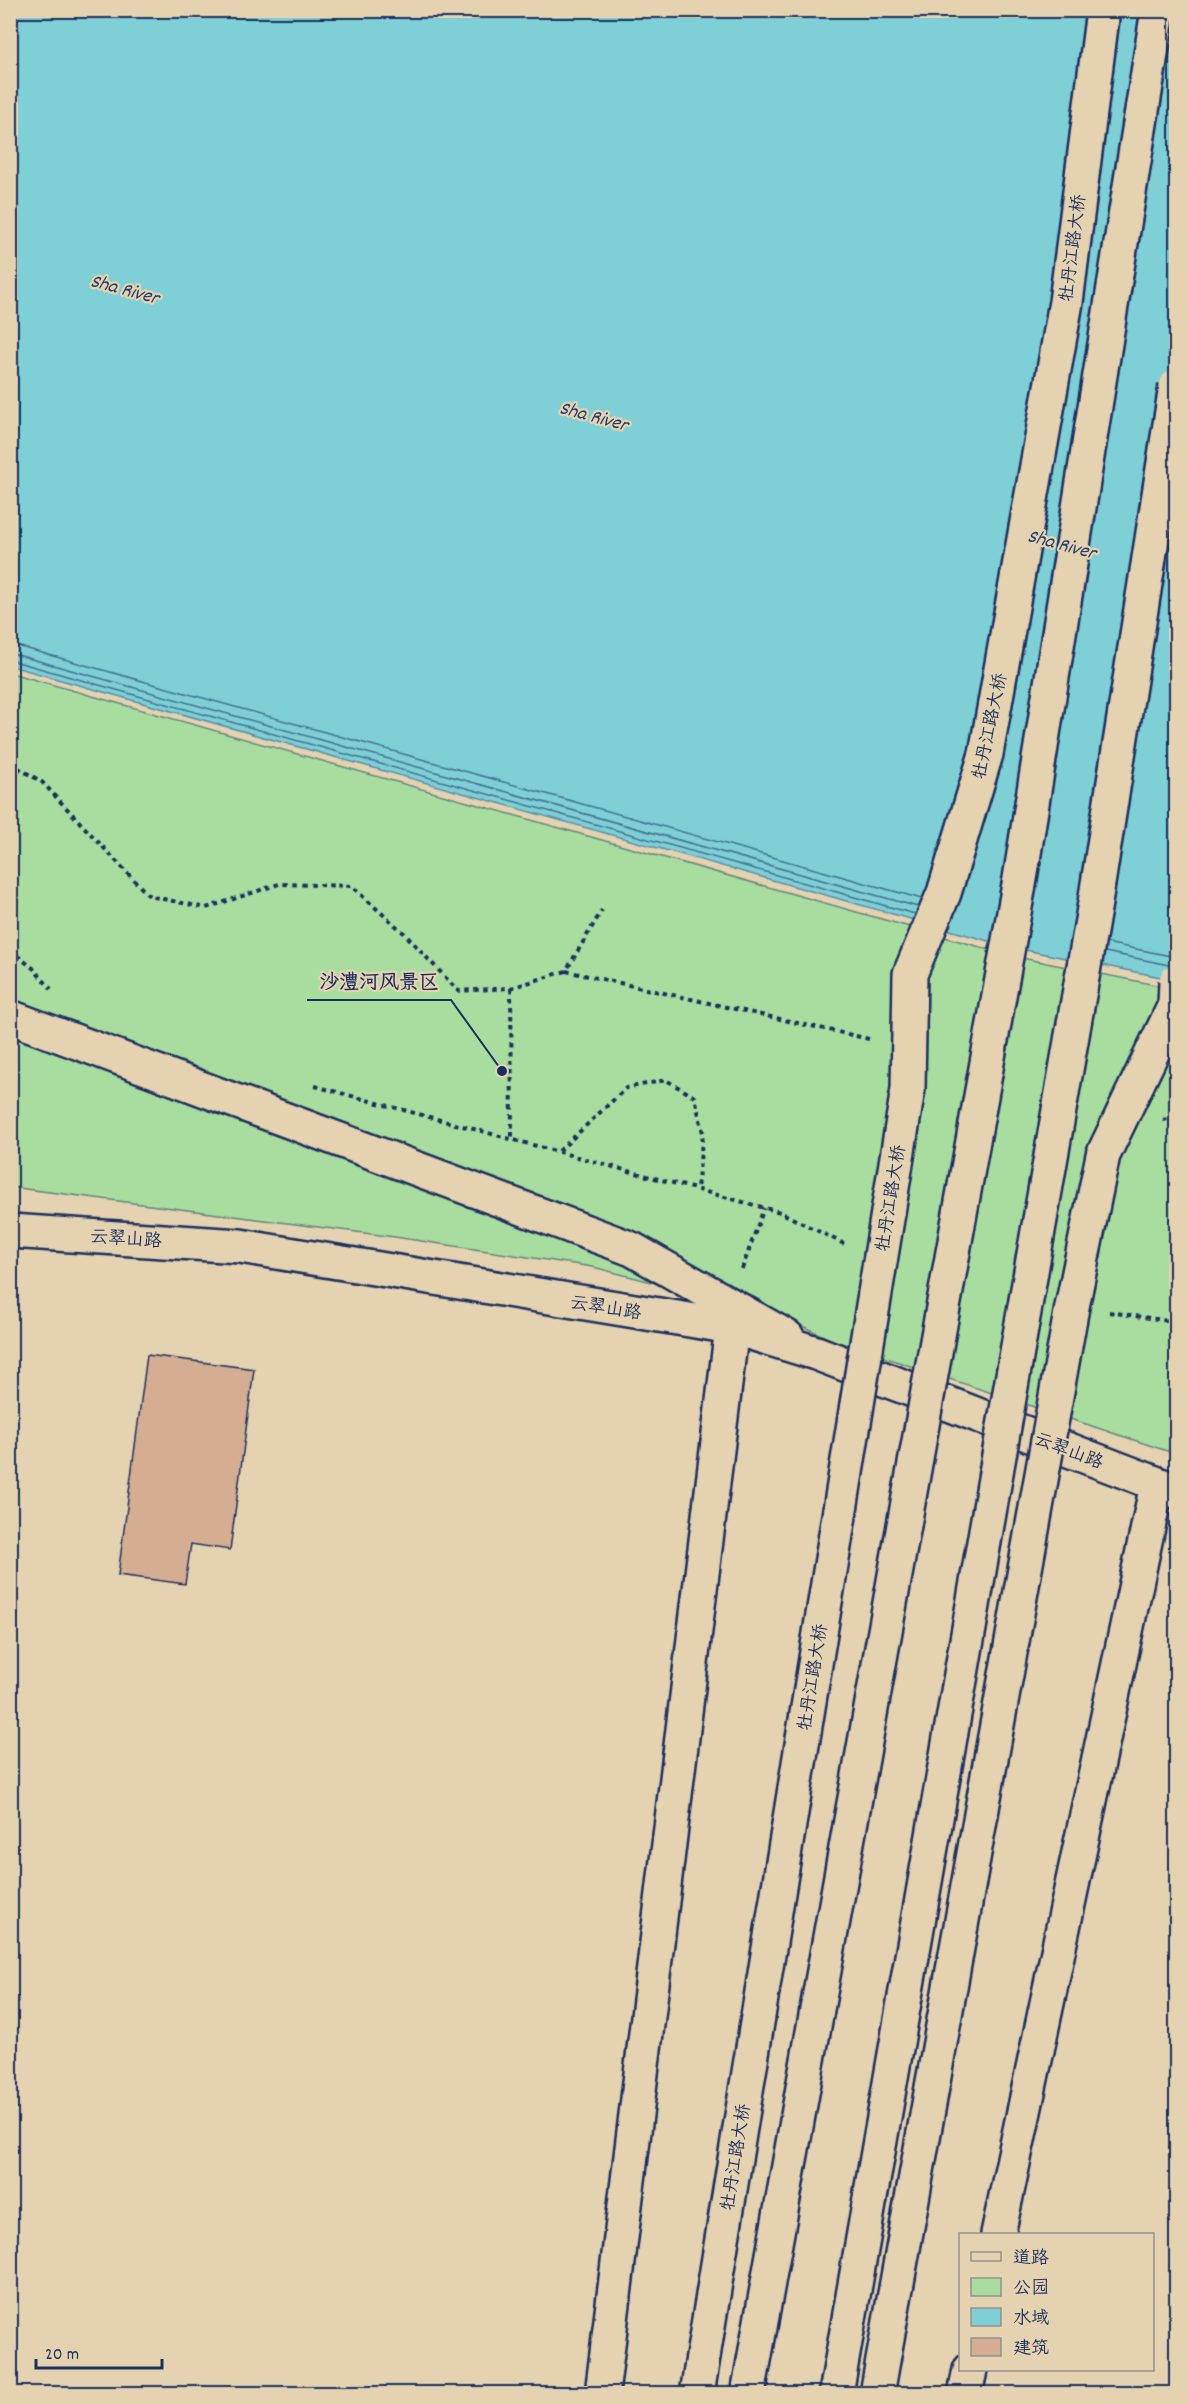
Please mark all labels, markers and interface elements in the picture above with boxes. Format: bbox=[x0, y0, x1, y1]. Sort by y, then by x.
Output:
street label: 牡丹江路大桥 bbox=[1055, 193, 1093, 303]
water label: Sha River bbox=[87, 268, 164, 314]
water label: Sha River bbox=[556, 395, 633, 441]
water label: Sha River bbox=[1024, 523, 1101, 569]
street label: 牡丹江路大桥 bbox=[968, 671, 1015, 782]
callout: 沙澧河风景区 bbox=[307, 962, 451, 1000]
text: 沙澧河风景区 bbox=[319, 970, 439, 998]
street label: 牡丹江路大桥 bbox=[872, 1143, 913, 1254]
street label: 云翠山路 bbox=[89, 1226, 163, 1255]
street label: 云翠山路 bbox=[568, 1291, 643, 1327]
street label: 云翠山路 bbox=[1030, 1428, 1106, 1477]
street label: 牡丹江路大桥 bbox=[794, 1622, 835, 1733]
street label: 牡丹江路大桥 bbox=[717, 2102, 758, 2213]
legend bbox=[959, 2233, 1154, 2371]
text: 道路 bbox=[1013, 2247, 1049, 2272]
text: 公园 bbox=[1013, 2277, 1049, 2302]
text: 水域 bbox=[1013, 2307, 1049, 2332]
scale bar bbox=[36, 2332, 162, 2370]
text: 建筑 bbox=[1013, 2337, 1049, 2362]
text: 20 m bbox=[45, 2343, 79, 2368]

